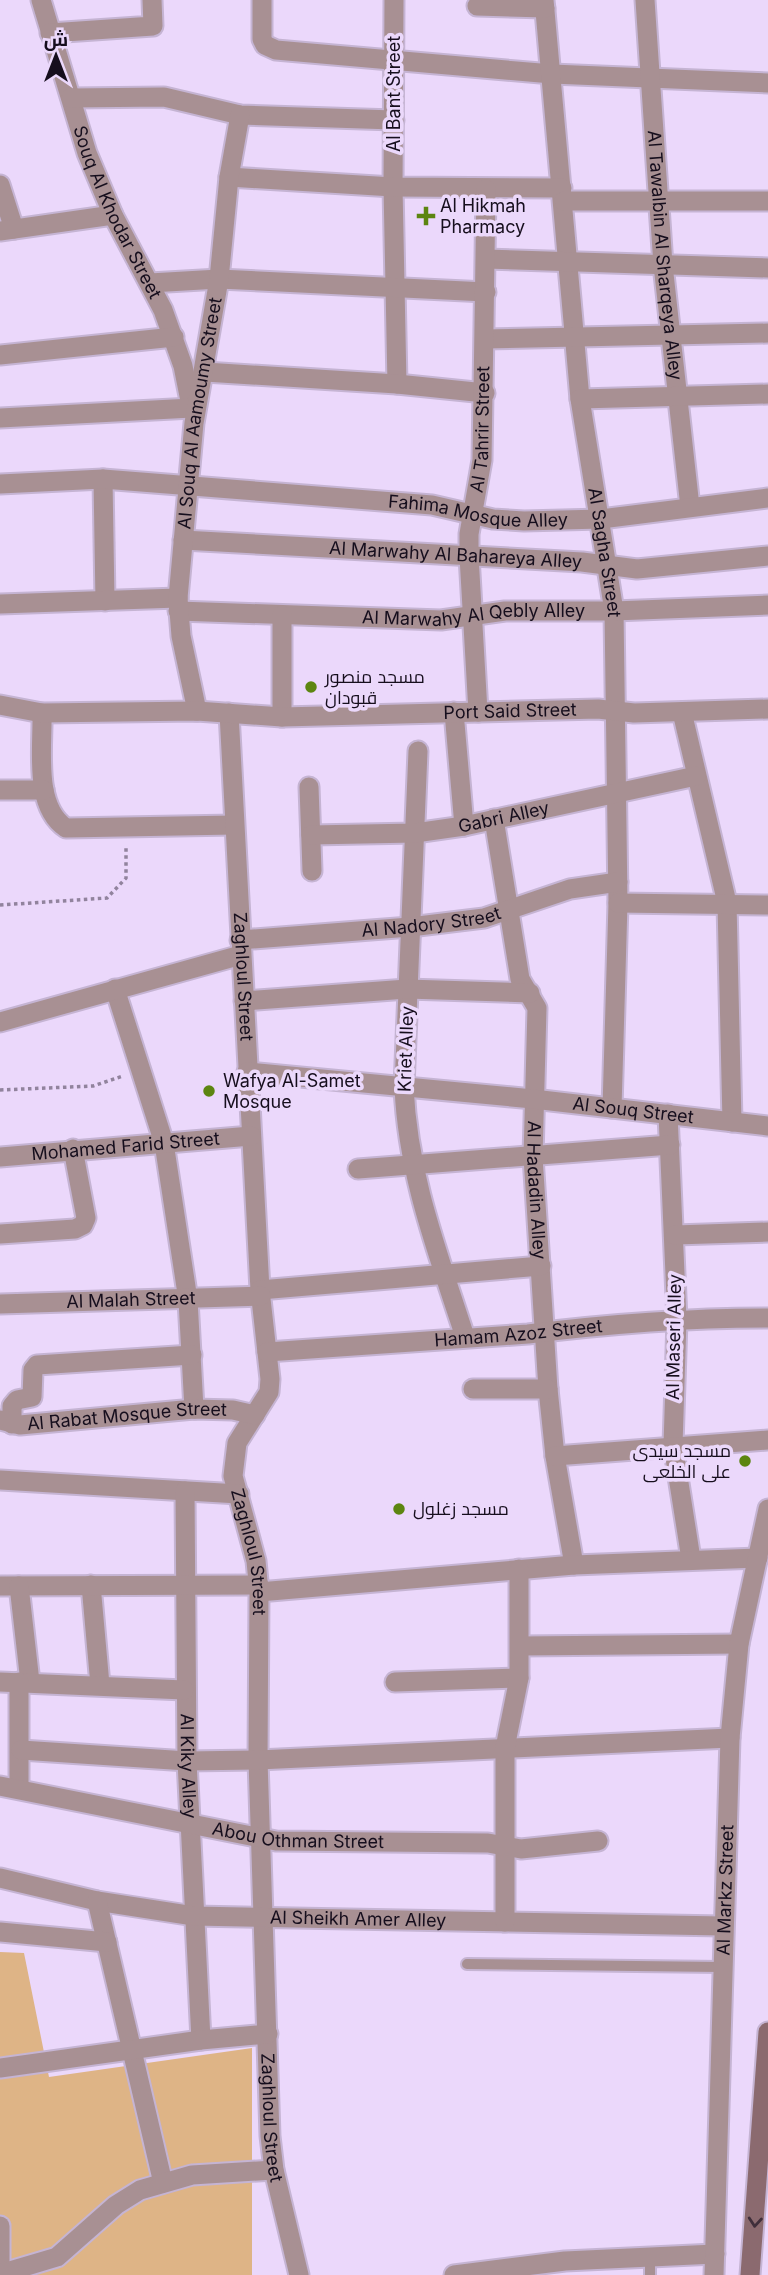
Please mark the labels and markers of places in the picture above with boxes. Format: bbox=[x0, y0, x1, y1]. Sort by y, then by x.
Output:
place label: Al Hikmah Pharmacy bbox=[440, 195, 526, 237]
marker: Al Hikmah Pharmacy bbox=[418, 208, 434, 224]
place label: مسجد منصور قبودان bbox=[324, 666, 425, 709]
marker: مسجد منصور قبودان bbox=[303, 679, 319, 695]
place label: Wafya Al-Samet Mosque bbox=[223, 1070, 361, 1112]
marker: Wafya Al-Samet Mosque bbox=[201, 1083, 217, 1099]
place label: مسجد سيدى على الخلعى bbox=[632, 1440, 731, 1483]
marker: مسجد سيدى على الخلعى bbox=[737, 1453, 753, 1469]
place label: مسجد زغلول bbox=[413, 1498, 509, 1520]
marker: مسجد زغلول bbox=[391, 1501, 407, 1517]

